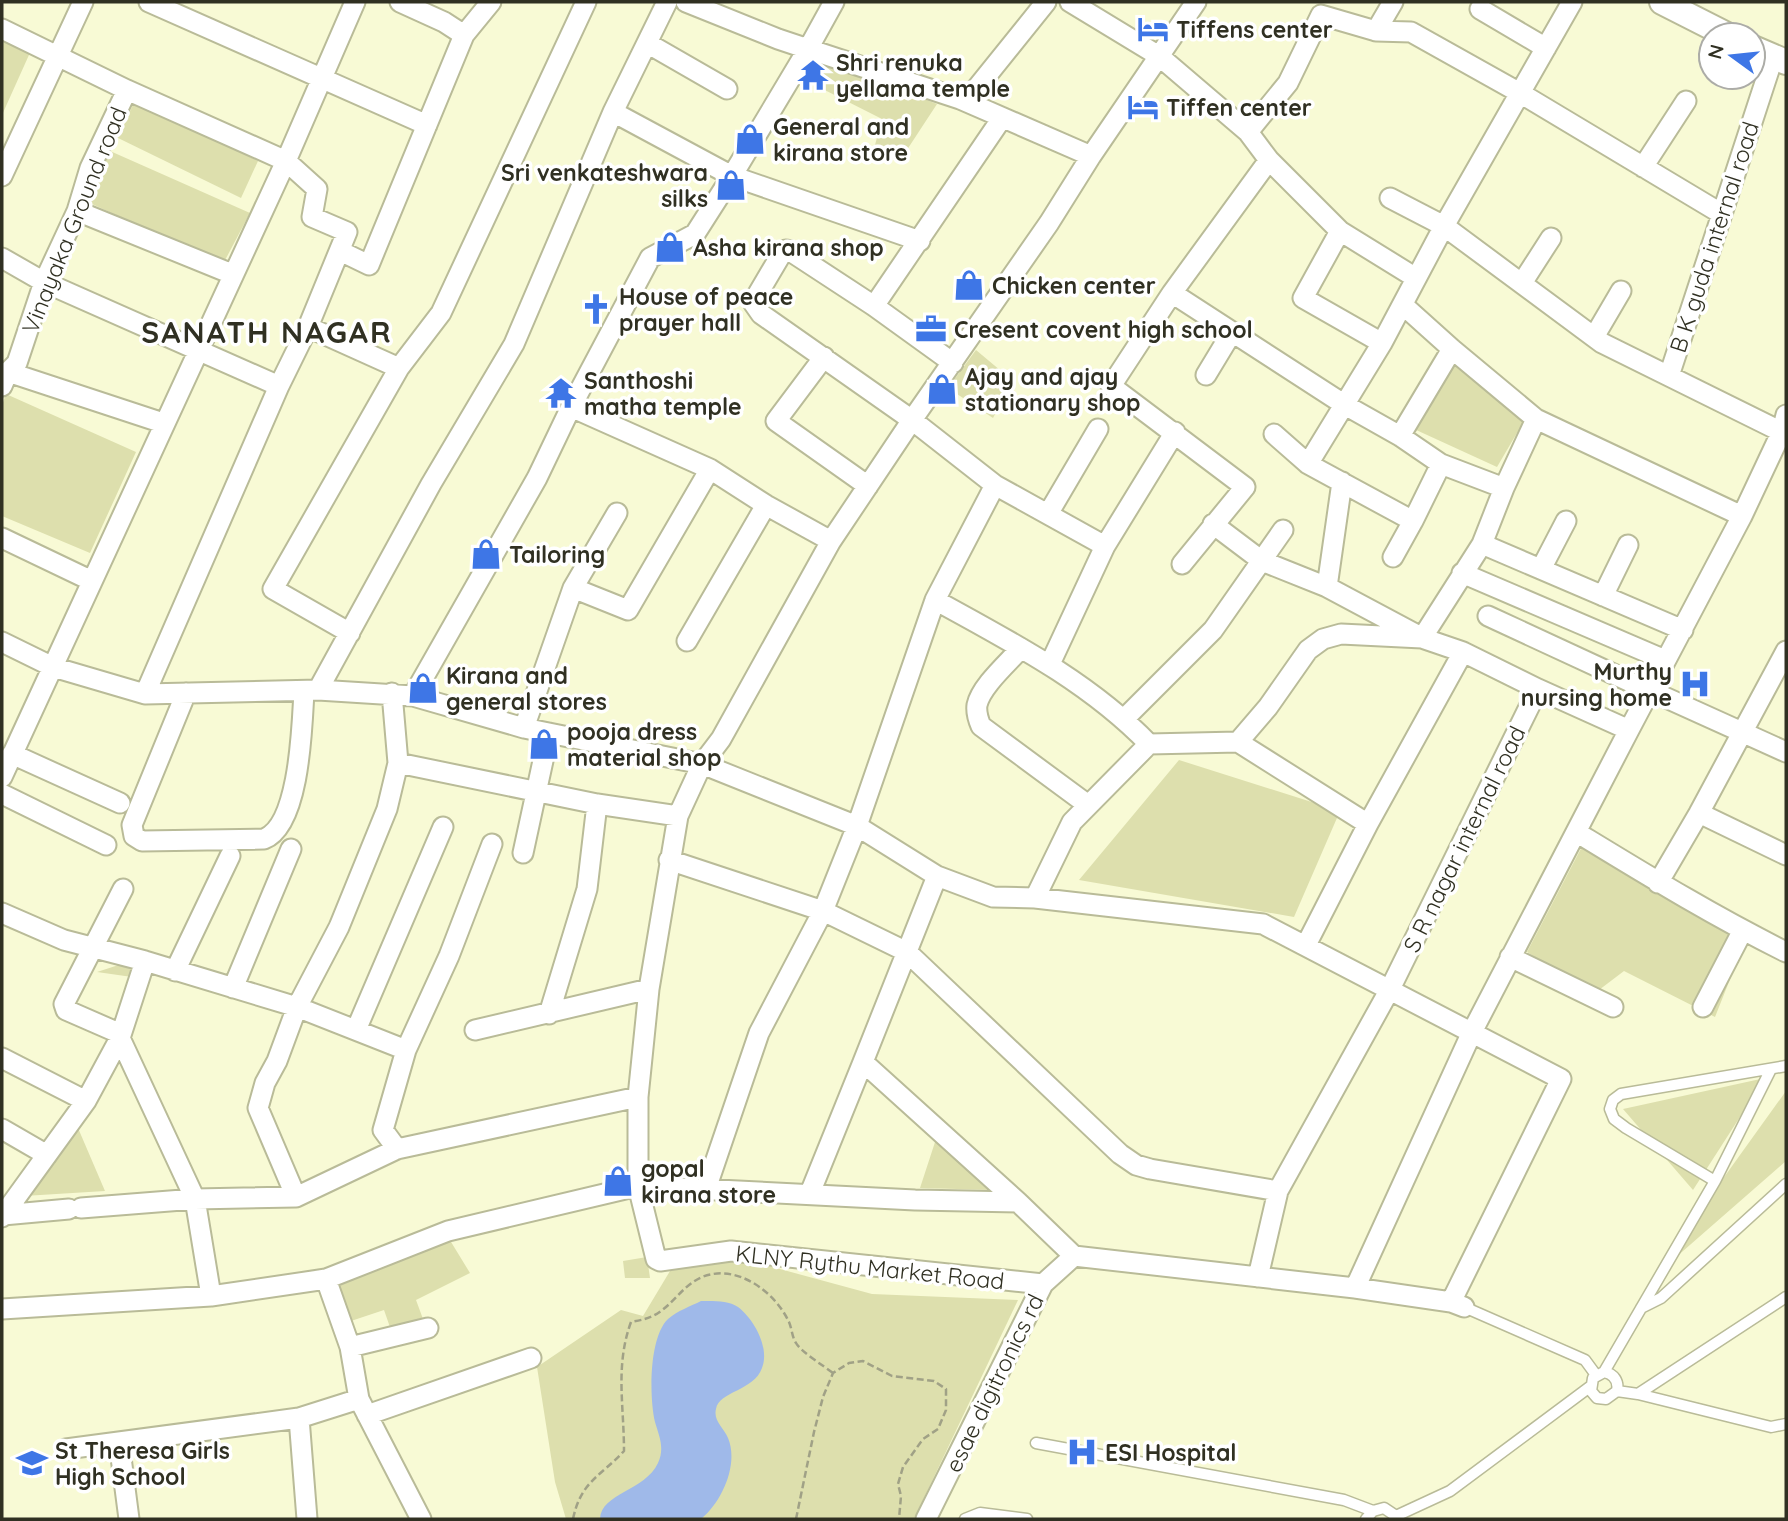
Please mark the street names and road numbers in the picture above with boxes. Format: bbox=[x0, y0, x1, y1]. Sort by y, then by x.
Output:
street label: Vinayaka Ground road bbox=[15, 102, 133, 338]
street label: B K guda internal road bbox=[1663, 118, 1765, 356]
street label: S R nagar internal road bbox=[1397, 721, 1531, 957]
street label: KLNY Rythu Market Road bbox=[734, 1238, 1006, 1296]
street label: esae digitronics rd bbox=[938, 1289, 1050, 1477]

